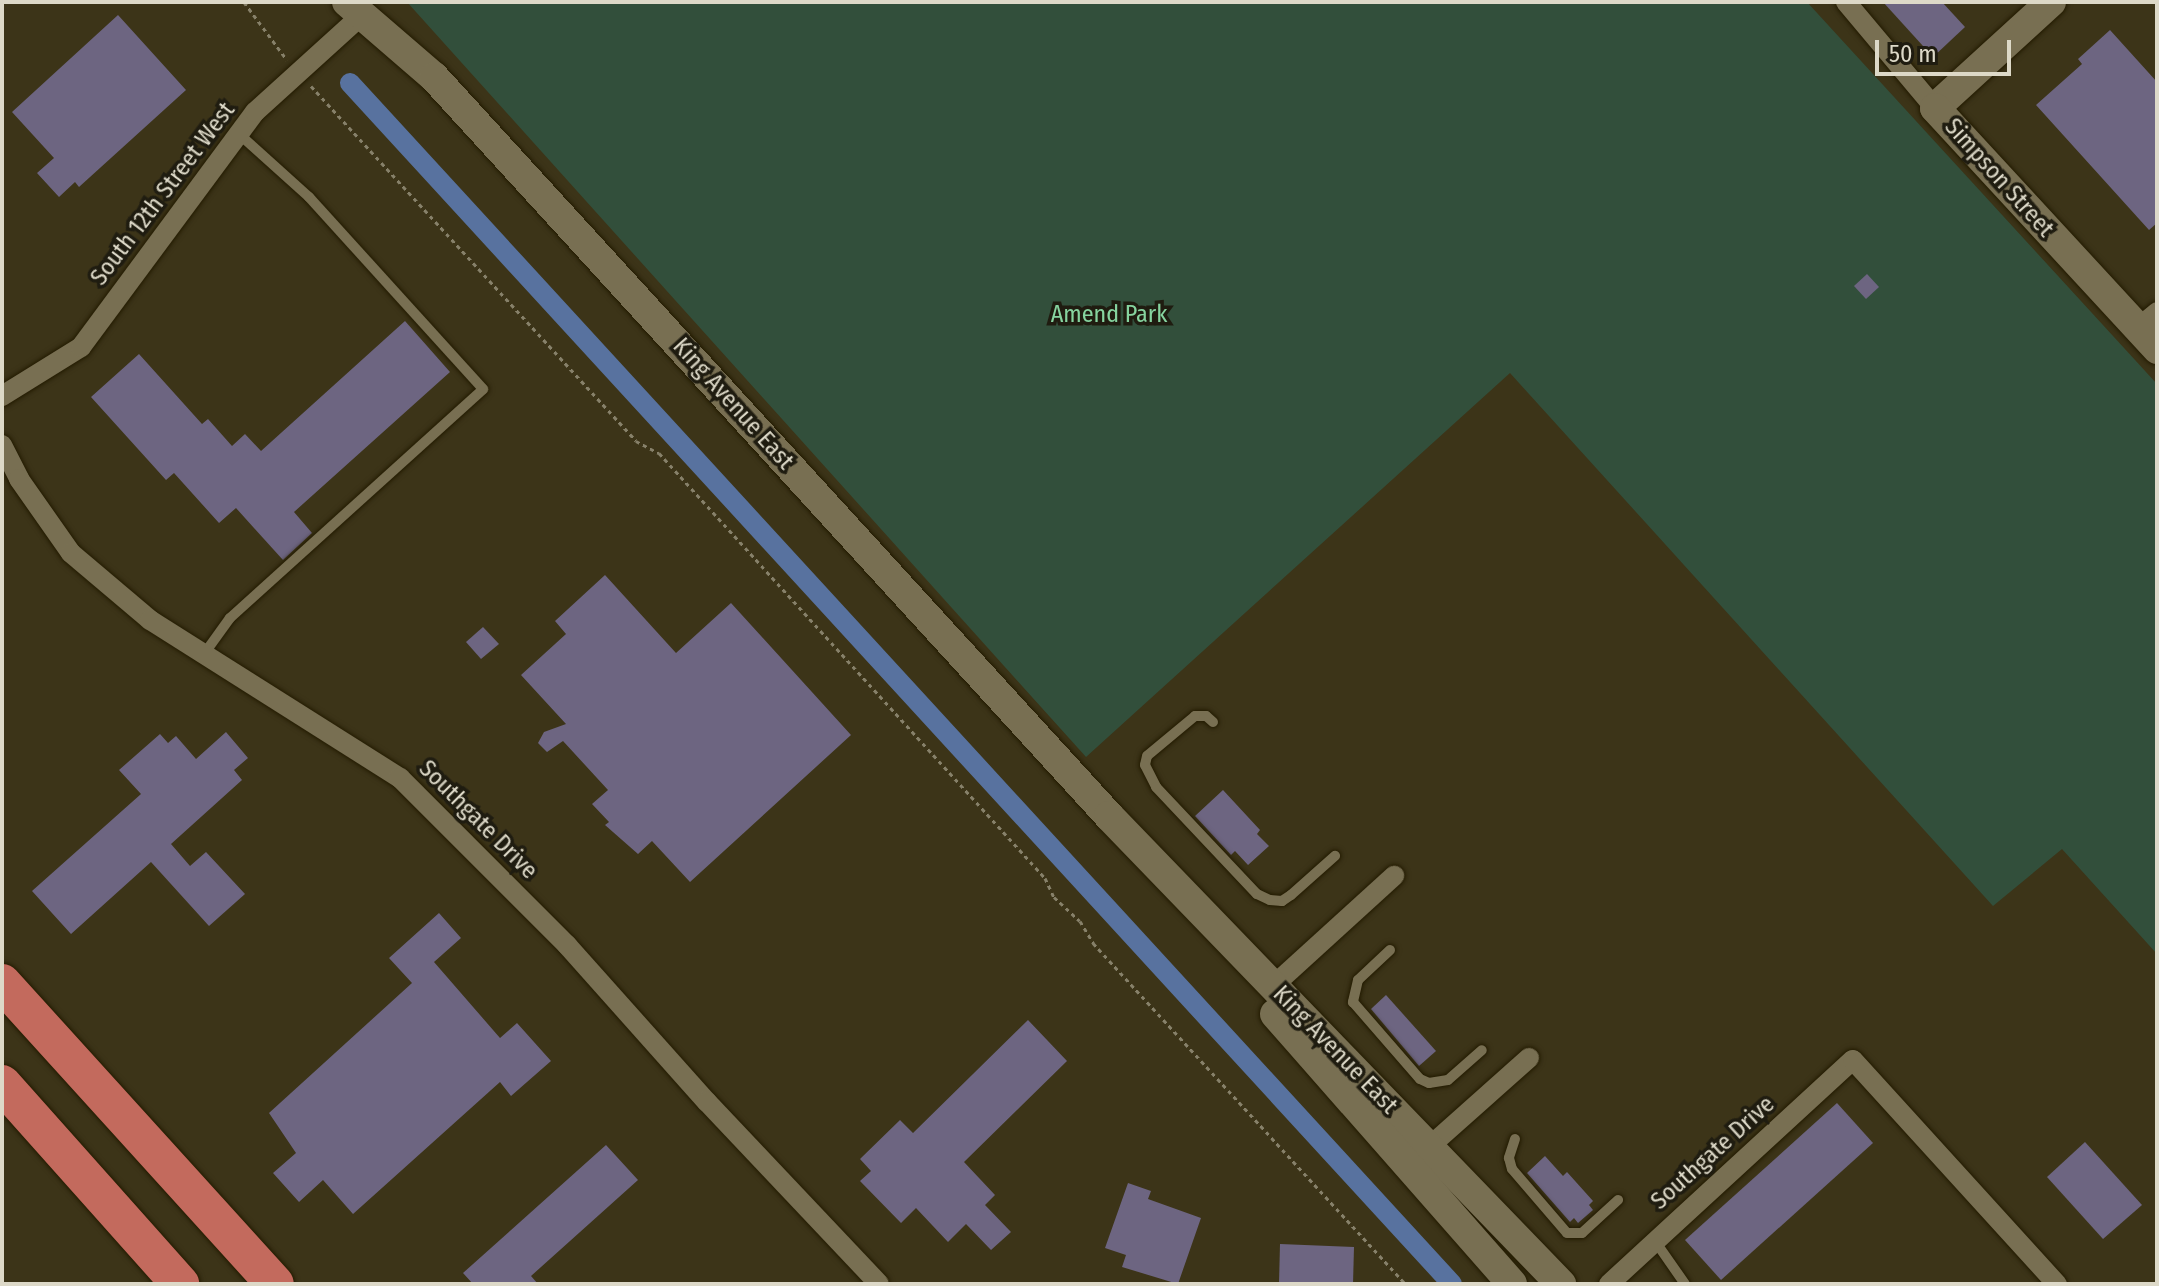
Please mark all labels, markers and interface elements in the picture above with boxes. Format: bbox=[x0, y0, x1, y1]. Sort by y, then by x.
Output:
scale bar bbox=[1879, 24, 2015, 74]
text: 50 m bbox=[1889, 40, 1937, 68]
street label: South 12th Street West bbox=[85, 97, 241, 291]
street label: Simpson Street bbox=[1938, 113, 2060, 243]
park label: Amend Park bbox=[1051, 301, 1167, 329]
street label: King Avenue East bbox=[667, 332, 799, 476]
street label: Southgate Drive bbox=[413, 755, 543, 885]
street label: King Avenue East bbox=[1267, 980, 1403, 1120]
street label: Southgate Drive bbox=[1645, 1090, 1781, 1216]

